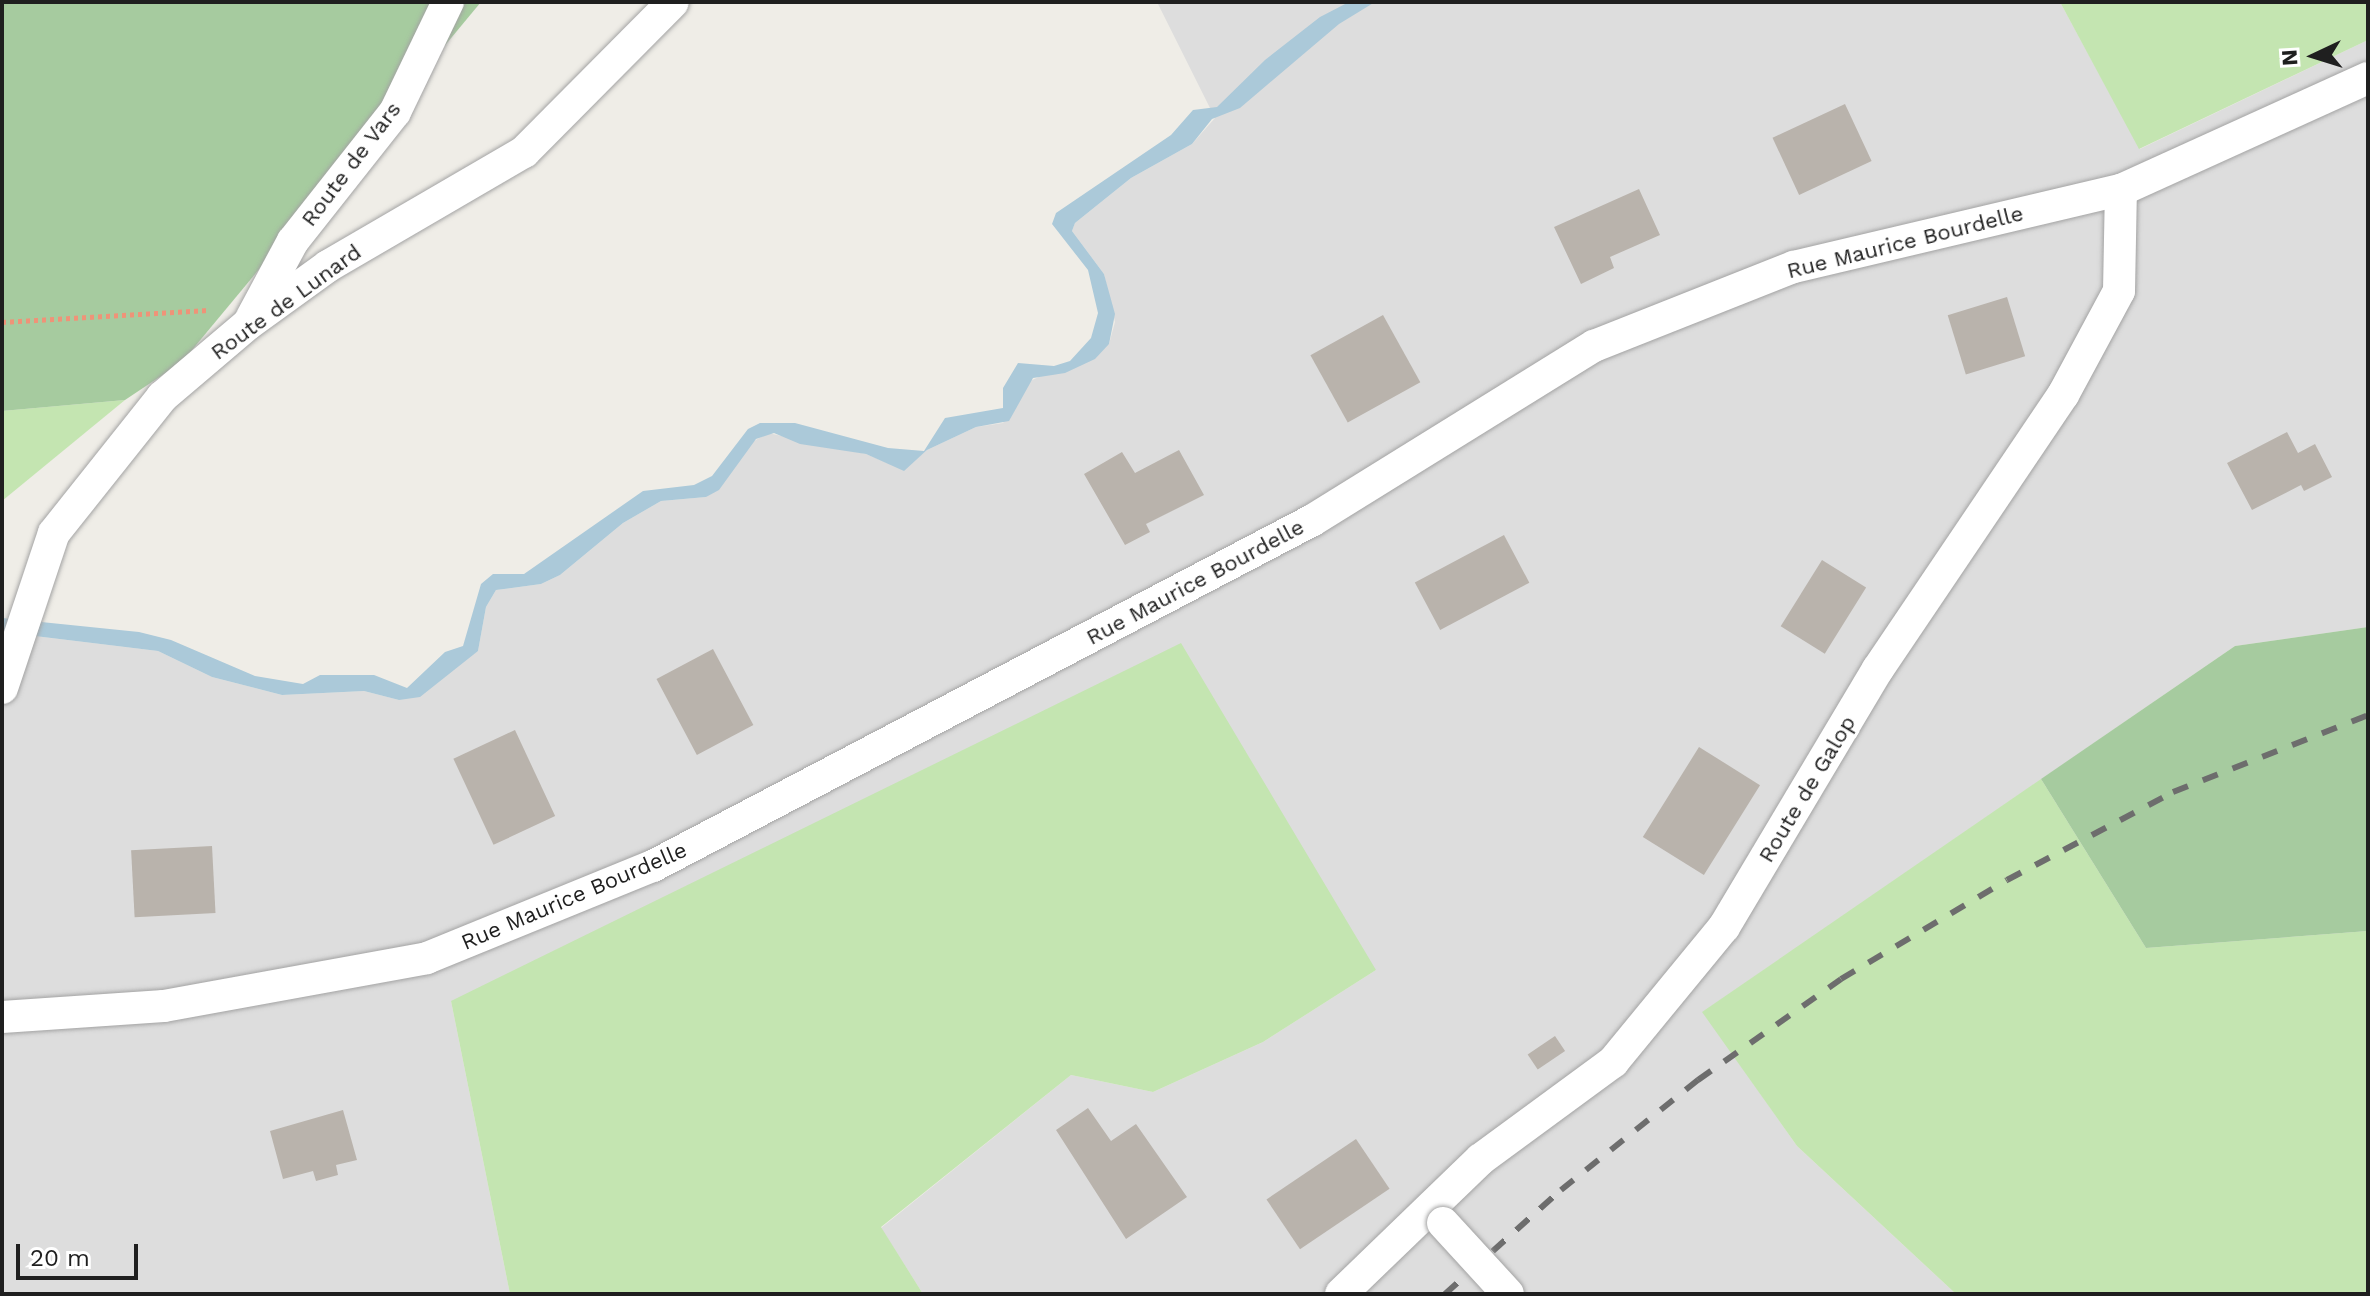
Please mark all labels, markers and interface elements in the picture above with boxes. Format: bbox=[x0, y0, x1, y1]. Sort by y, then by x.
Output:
north arrow bbox=[2274, 16, 2354, 96]
text: N bbox=[2277, 49, 2303, 67]
street label: Route de Vars bbox=[295, 96, 407, 232]
street label: Rue Maurice Bourdelle bbox=[1784, 200, 2026, 284]
street label: Route de Lunard bbox=[206, 239, 366, 365]
street label: Rue Maurice Bourdelle bbox=[1082, 513, 1308, 651]
street label: Route de Galop bbox=[1753, 711, 1861, 867]
street label: Rue Maurice Bourdelle bbox=[457, 836, 691, 956]
scale bar bbox=[20, 1228, 142, 1278]
text: 20 m bbox=[30, 1244, 90, 1272]

